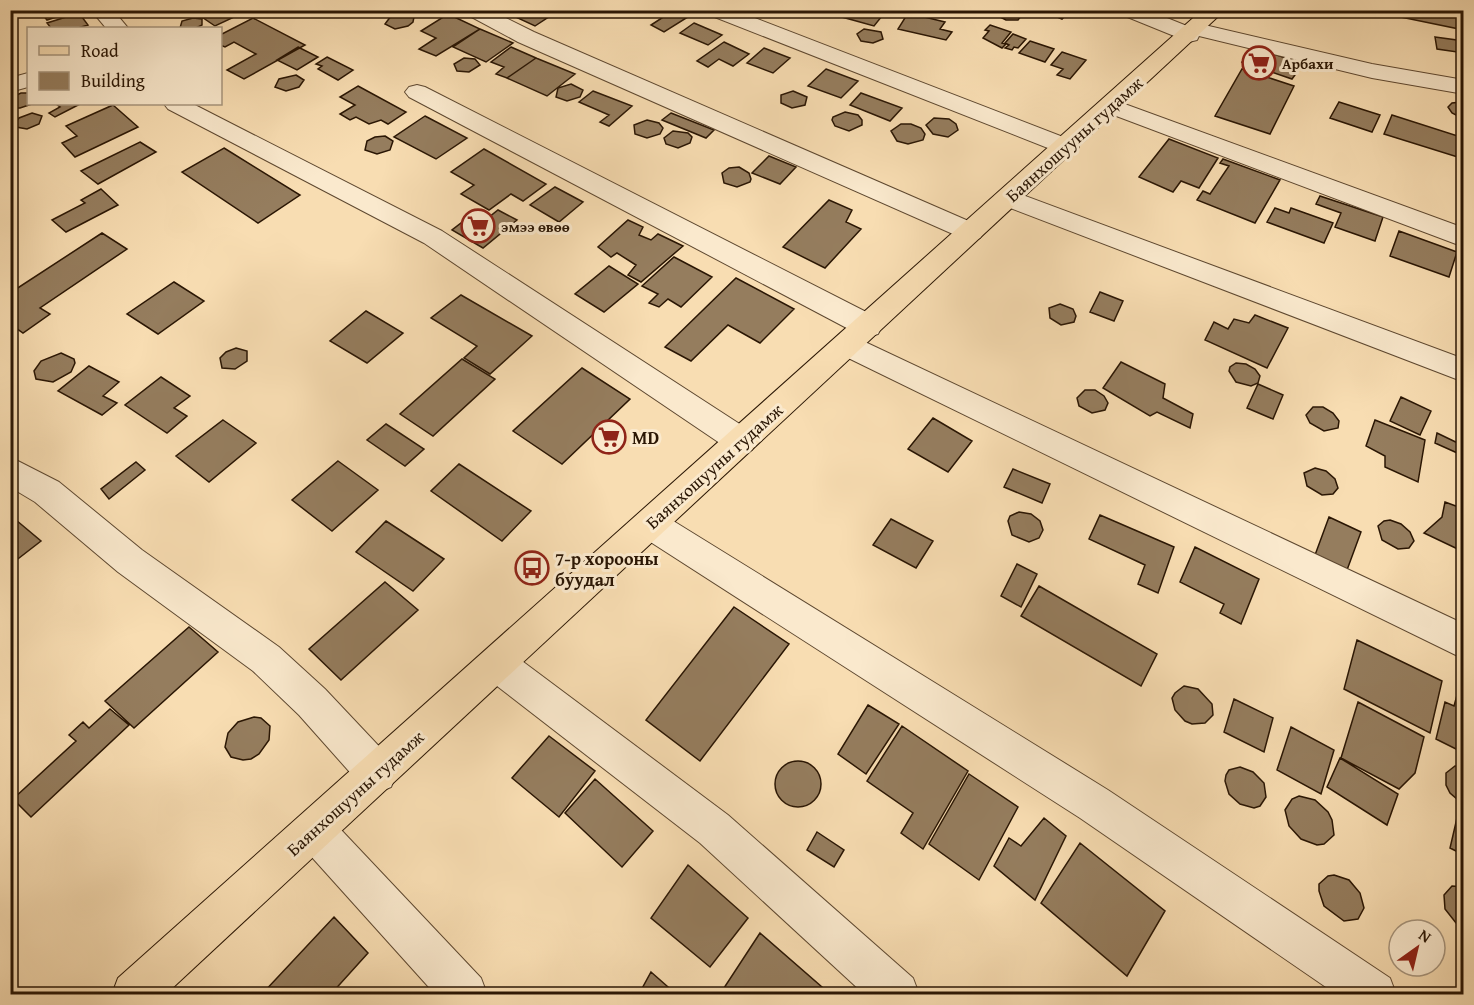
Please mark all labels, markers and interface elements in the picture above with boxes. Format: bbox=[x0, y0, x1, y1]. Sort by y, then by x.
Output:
legend bbox=[27, 27, 222, 105]
text: Road bbox=[81, 37, 119, 64]
supermarket icon: Арбахи bbox=[1241, 45, 1277, 81]
place label: Арбахи bbox=[1282, 53, 1334, 74]
text: Building bbox=[81, 67, 145, 94]
street label: Баянхошууны гудамж bbox=[999, 69, 1149, 208]
supermarket icon: эмээ өвөө bbox=[460, 208, 496, 244]
place label: эмээ өвөө bbox=[501, 216, 570, 237]
street label: Баянхошууны гудамж bbox=[639, 396, 789, 535]
supermarket icon: MD bbox=[591, 419, 627, 455]
place label: MD bbox=[632, 424, 659, 451]
place label: 7-р хорооны буудал bbox=[555, 545, 659, 593]
bus stop icon: 7-р хорооны буудал bbox=[514, 550, 550, 586]
street label: Баянхошууны гудамж bbox=[280, 723, 430, 862]
north arrow bbox=[1387, 918, 1447, 978]
text: N bbox=[1414, 923, 1437, 949]

